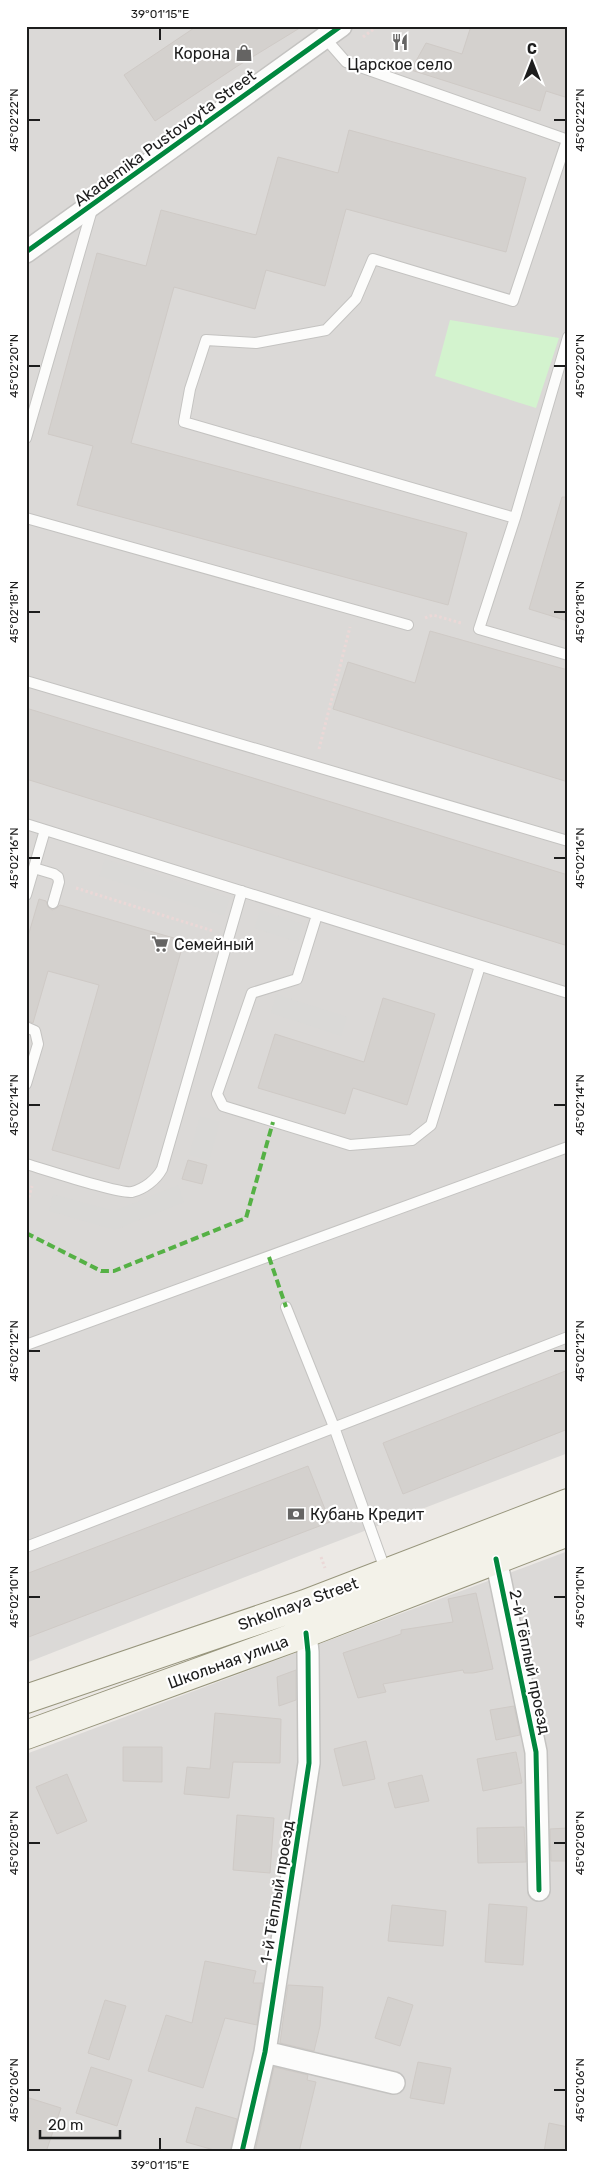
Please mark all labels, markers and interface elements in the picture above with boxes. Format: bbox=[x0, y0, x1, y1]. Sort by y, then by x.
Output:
text: 39°01'15"E bbox=[131, 7, 189, 21]
restaurant icon: Царское село bbox=[390, 32, 410, 52]
north arrow bbox=[506, 38, 556, 88]
text: С bbox=[527, 41, 537, 58]
shop icon: Корона bbox=[234, 43, 254, 63]
place label: Корона bbox=[174, 44, 230, 63]
place label: Царское село bbox=[347, 55, 453, 74]
street label: Akademika Pustovoyta Street bbox=[71, 66, 259, 210]
text: 45°02'22"N bbox=[7, 88, 21, 152]
text: 45°02'22"N bbox=[573, 88, 587, 152]
text: 45°02'20"N bbox=[7, 334, 21, 398]
text: 45°02'20"N bbox=[573, 334, 587, 398]
text: 45°02'18"N bbox=[7, 581, 21, 643]
text: 45°02'18"N bbox=[573, 581, 587, 643]
text: 45°02'16"N bbox=[7, 827, 21, 889]
text: 45°02'16"N bbox=[573, 827, 587, 889]
supermarket icon: Семейный bbox=[150, 934, 170, 954]
place label: Семейный bbox=[174, 935, 254, 954]
text: 45°02'14"N bbox=[7, 1074, 21, 1136]
text: 45°02'14"N bbox=[573, 1074, 587, 1136]
text: 45°02'12"N bbox=[7, 1320, 21, 1382]
text: 45°02'12"N bbox=[573, 1320, 587, 1382]
bank icon: Кубань Кредит bbox=[286, 1504, 306, 1524]
place label: Кубань Кредит bbox=[310, 1505, 424, 1524]
text: 45°02'10"N bbox=[7, 1566, 21, 1628]
text: 45°02'10"N bbox=[573, 1566, 587, 1628]
street label: Shkolnaya Street bbox=[235, 1573, 361, 1635]
street label: 2-й Тёплый проезд bbox=[505, 1588, 555, 1736]
street label: Школьная улица bbox=[165, 1631, 291, 1693]
text: 45°02'08"N bbox=[7, 1811, 21, 1875]
text: 45°02'08"N bbox=[573, 1811, 587, 1875]
street label: 1-й Тёплый проезд bbox=[256, 1818, 298, 1965]
text: 45°02'06"N bbox=[7, 2058, 21, 2122]
text: 45°02'06"N bbox=[573, 2058, 587, 2122]
scale bar bbox=[40, 2108, 120, 2140]
text: 20 m bbox=[48, 2116, 83, 2134]
text: 39°01'15"E bbox=[131, 2158, 189, 2172]

